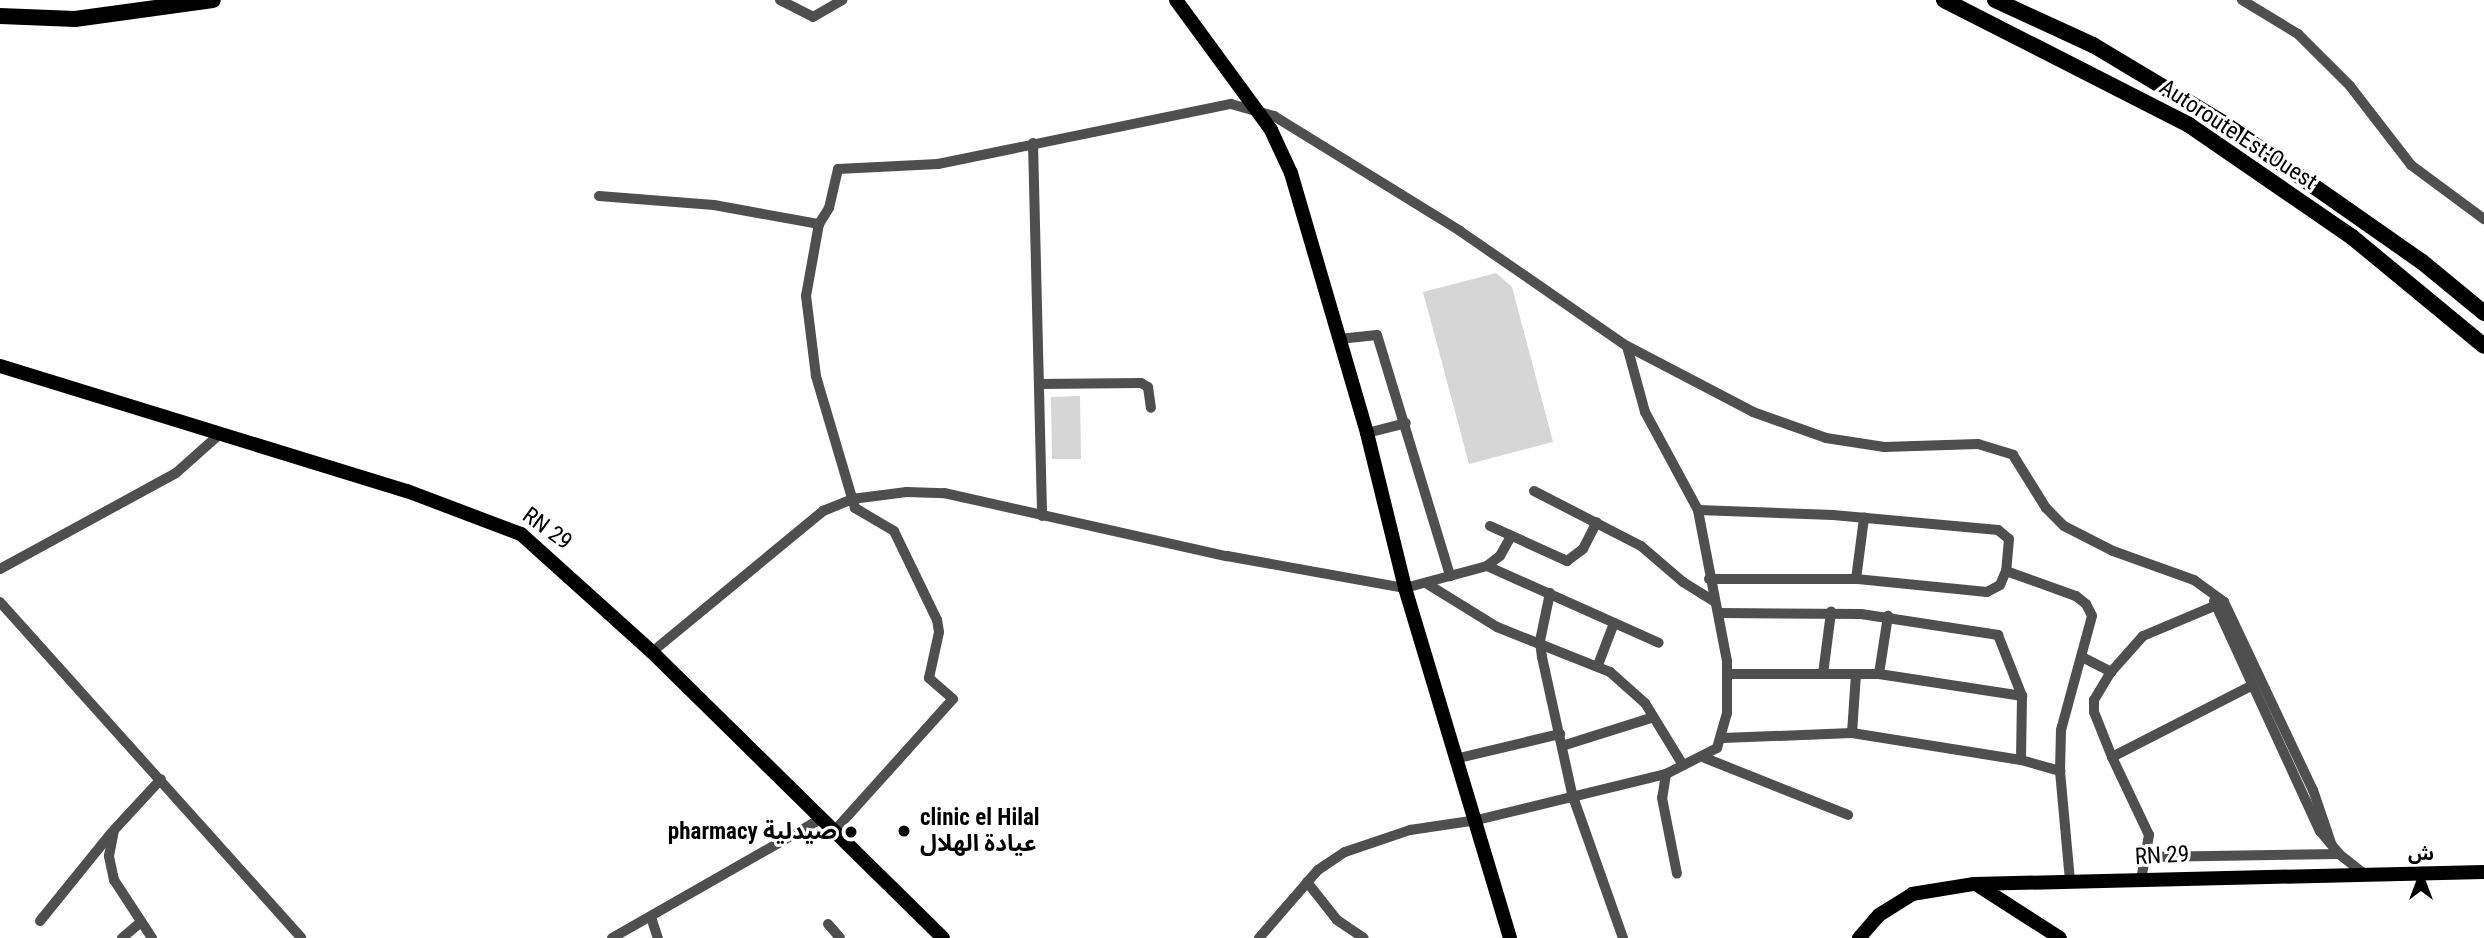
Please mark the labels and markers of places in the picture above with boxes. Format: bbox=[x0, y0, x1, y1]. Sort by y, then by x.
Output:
place label: clinic el Hilal عيادة الهلال bbox=[920, 804, 1040, 858]
place label: pharmacy صيدلية bbox=[668, 818, 837, 846]
marker: clinic el Hilal عيادة الهلال bbox=[894, 821, 914, 841]
marker: pharmacy صيدلية bbox=[843, 824, 859, 840]

